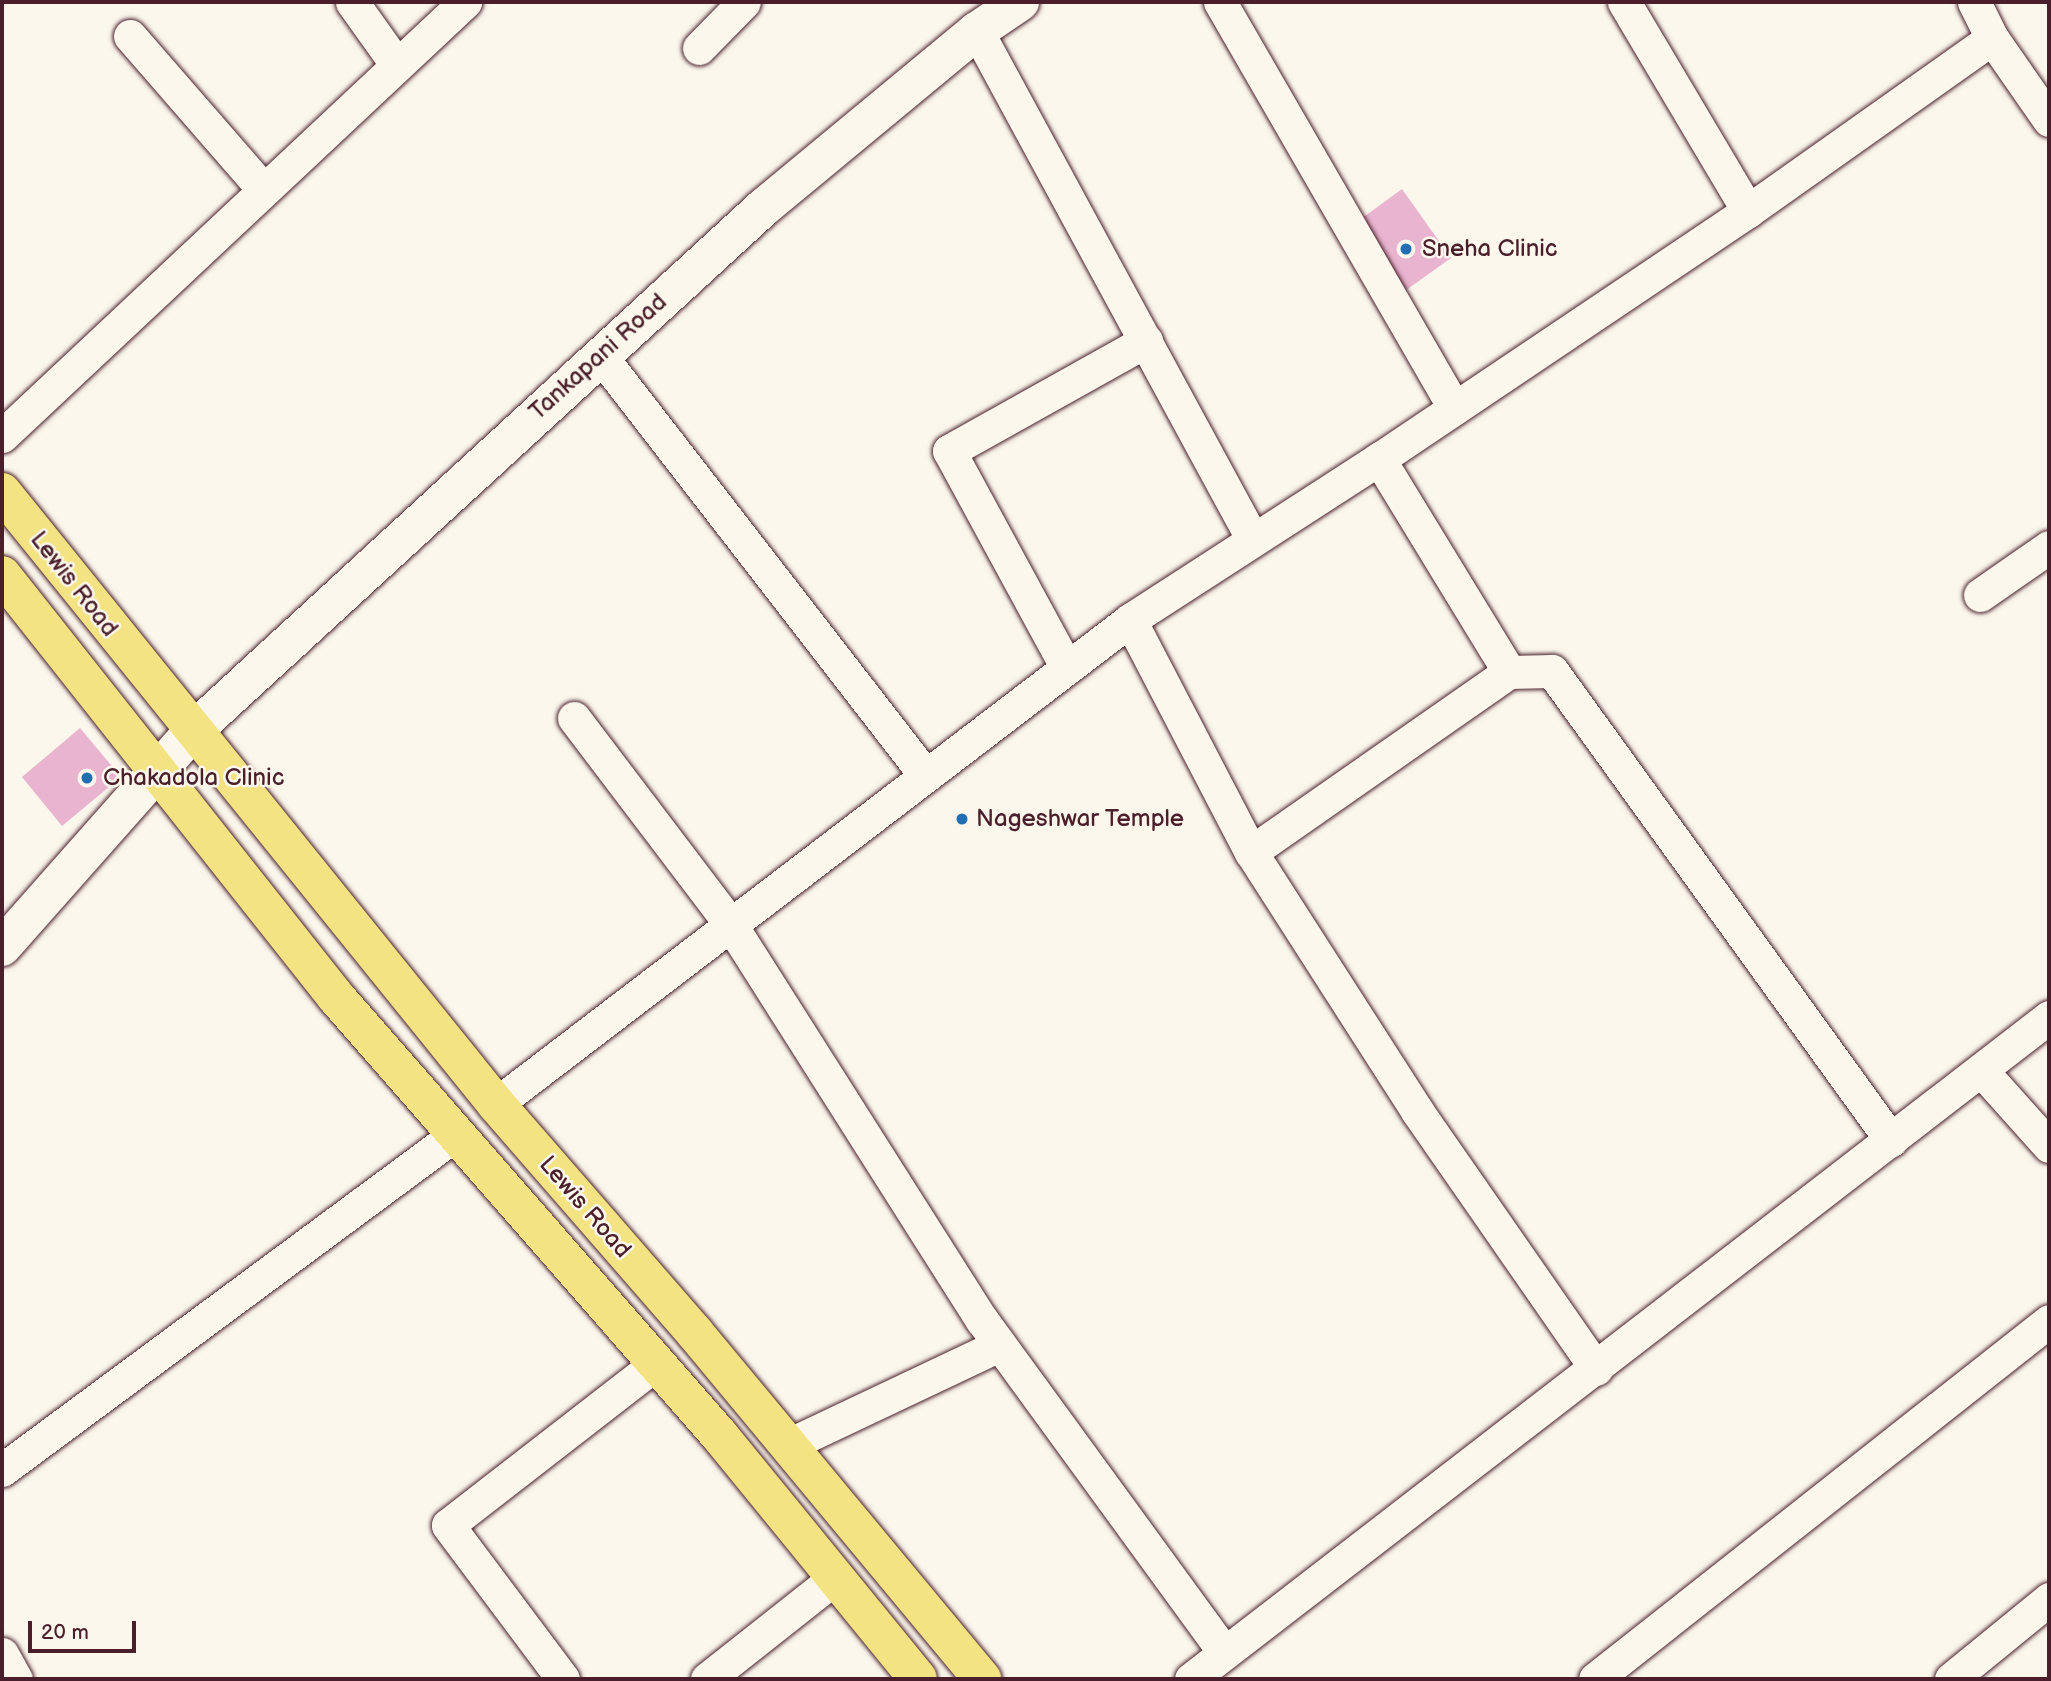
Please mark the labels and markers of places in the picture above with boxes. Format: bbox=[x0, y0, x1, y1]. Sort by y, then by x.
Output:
place label: Sneha Clinic bbox=[1422, 235, 1558, 263]
marker: Sneha Clinic bbox=[1396, 239, 1416, 259]
place label: Chakadola Clinic bbox=[103, 764, 284, 792]
marker: Chakadola Clinic bbox=[77, 768, 97, 788]
place label: Nageshwar Temple bbox=[976, 805, 1185, 833]
marker: Nageshwar Temple bbox=[954, 811, 970, 827]

